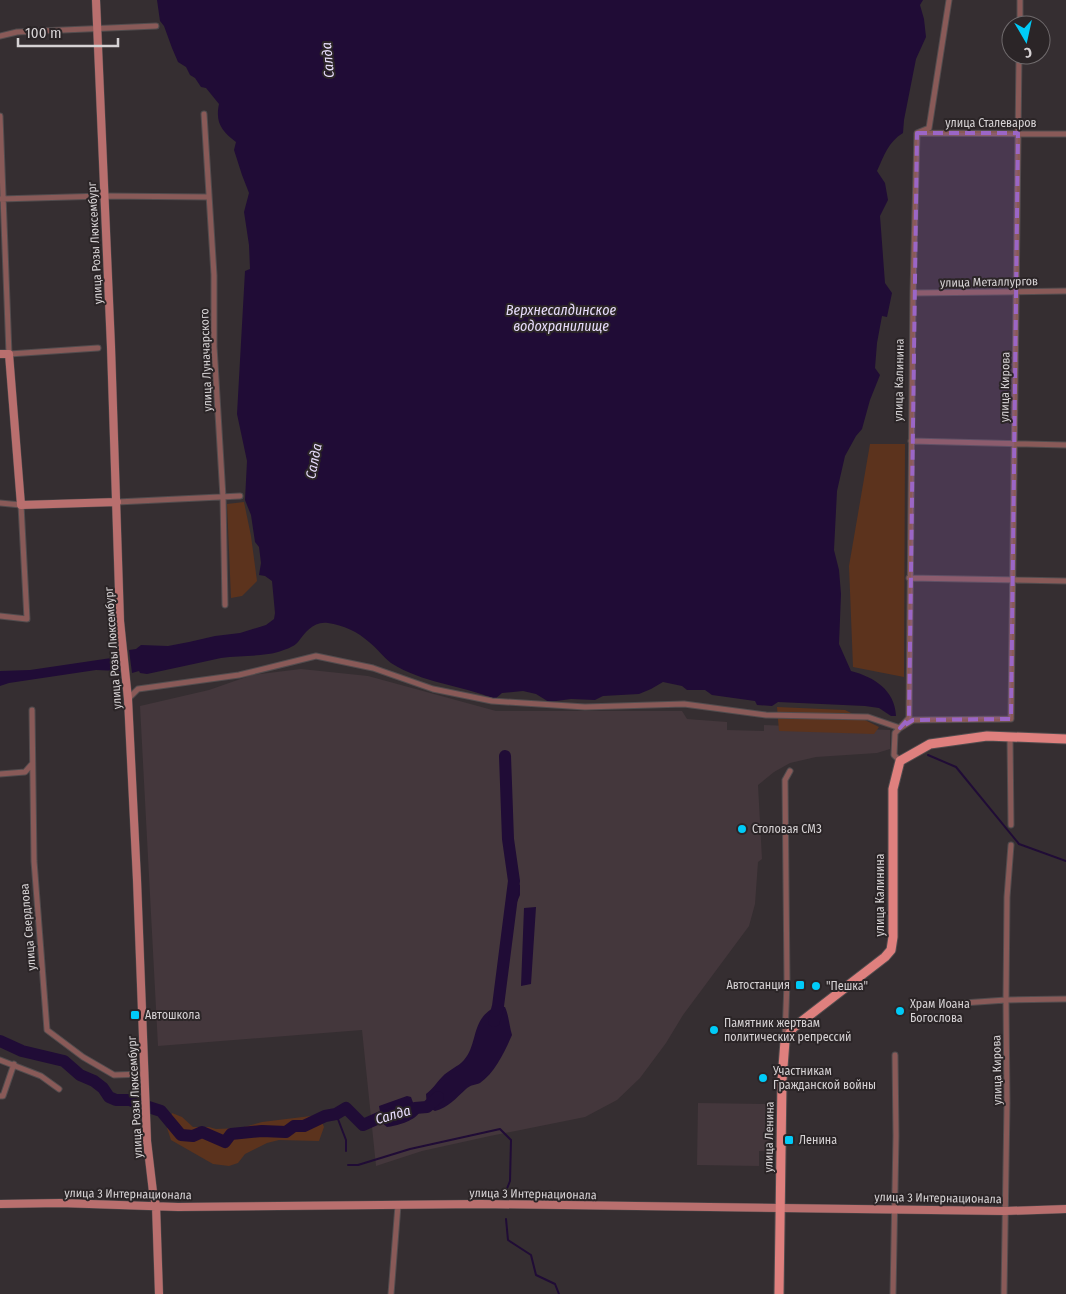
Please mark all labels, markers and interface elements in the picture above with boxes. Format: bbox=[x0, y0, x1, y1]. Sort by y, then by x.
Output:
scale bar bbox=[18, 15, 118, 47]
north arrow bbox=[1001, 15, 1051, 65]
text: 100 m bbox=[25, 24, 62, 42]
water label: Салда bbox=[318, 41, 338, 79]
text: С bbox=[1022, 43, 1033, 61]
street label: улица Сталеваров bbox=[945, 116, 1037, 130]
street label: улица Розы Люксембург bbox=[85, 181, 105, 305]
street label: улица Металлургов bbox=[940, 274, 1038, 290]
water label: Верхнесалдинское водохранилище bbox=[506, 302, 617, 335]
street label: улица Луначарского bbox=[197, 308, 215, 412]
street label: улица Калинина bbox=[891, 338, 907, 422]
street label: улица Кирова bbox=[997, 352, 1013, 422]
water label: Салда bbox=[302, 442, 326, 480]
street label: улица Розы Люксембург bbox=[102, 586, 124, 710]
place label: Столовая СМЗ bbox=[752, 822, 822, 836]
marker: Столовая СМЗ bbox=[736, 823, 748, 835]
street label: улица Калинина bbox=[873, 853, 887, 936]
street label: улица Свердлова bbox=[17, 883, 39, 971]
place label: Автостанция bbox=[726, 978, 790, 992]
marker: Автостанция bbox=[794, 979, 806, 991]
place label: "Пешка" bbox=[826, 979, 868, 993]
marker: "Пешка" bbox=[810, 980, 822, 992]
place label: Храм Иоана Богослова bbox=[910, 997, 970, 1025]
marker: Храм Иоана Богослова bbox=[894, 1005, 906, 1017]
place label: Автошкола bbox=[145, 1008, 200, 1022]
marker: Автошкола bbox=[129, 1009, 141, 1021]
place label: Памятник жертвам политических репрессий bbox=[724, 1016, 852, 1044]
marker: Памятник жертвам политических репрессий bbox=[708, 1024, 720, 1036]
street label: улица Розы Люксембург bbox=[125, 1035, 145, 1159]
street label: улица Кирова bbox=[989, 1035, 1005, 1105]
place label: Участникам Гражданской войны bbox=[772, 1064, 876, 1092]
marker: Участникам Гражданской войны bbox=[757, 1072, 769, 1084]
street label: улица Ленина bbox=[761, 1101, 777, 1173]
water label: Салда bbox=[373, 1102, 413, 1128]
place label: Ленина bbox=[799, 1133, 837, 1147]
marker: Ленина bbox=[783, 1134, 795, 1146]
street label: улица 3 Интернационала bbox=[64, 1186, 192, 1202]
street label: улица 3 Интернационала bbox=[469, 1186, 597, 1202]
street label: улица 3 Интернационала bbox=[874, 1190, 1002, 1206]

